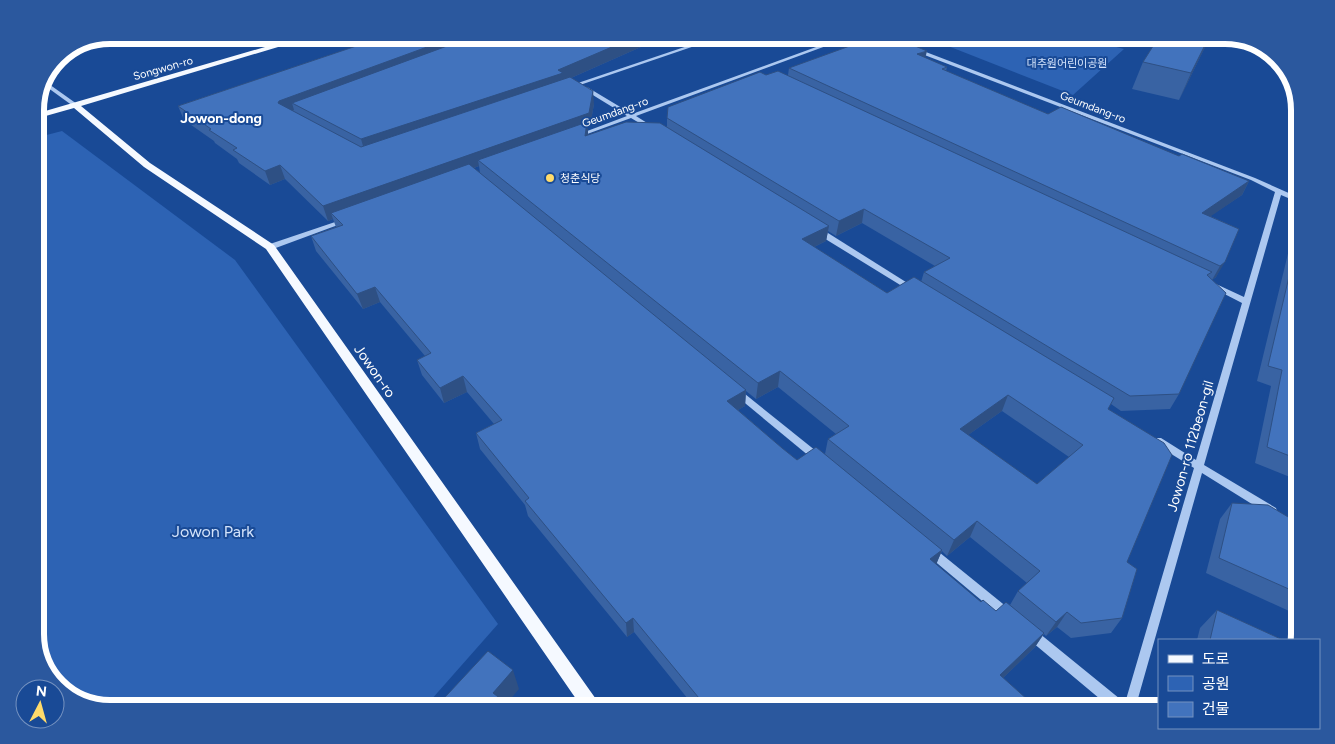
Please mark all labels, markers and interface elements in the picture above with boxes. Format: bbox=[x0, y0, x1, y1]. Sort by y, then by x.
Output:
street label: Songwon-ro bbox=[132, 54, 194, 83]
park label: 대추원어린이공원 bbox=[1027, 57, 1107, 70]
street label: Geumdang-ro bbox=[1058, 89, 1127, 126]
street label: Geumdang-ro bbox=[580, 95, 650, 130]
district label: Jowon-dong bbox=[180, 110, 262, 127]
marker: 청춘식당 bbox=[544, 172, 556, 184]
place label: 청춘식당 bbox=[560, 172, 600, 185]
street label: Jowon-ro bbox=[350, 342, 399, 401]
street label: Jowon-ro 112beon-gil bbox=[1164, 379, 1217, 514]
park label: Jowon Park bbox=[172, 522, 254, 541]
legend bbox=[1158, 639, 1320, 729]
text: 도로 bbox=[1202, 650, 1230, 668]
text: 공원 bbox=[1202, 675, 1230, 693]
north arrow bbox=[15, 679, 65, 729]
text: N bbox=[35, 683, 48, 701]
text: 건물 bbox=[1202, 700, 1230, 718]

